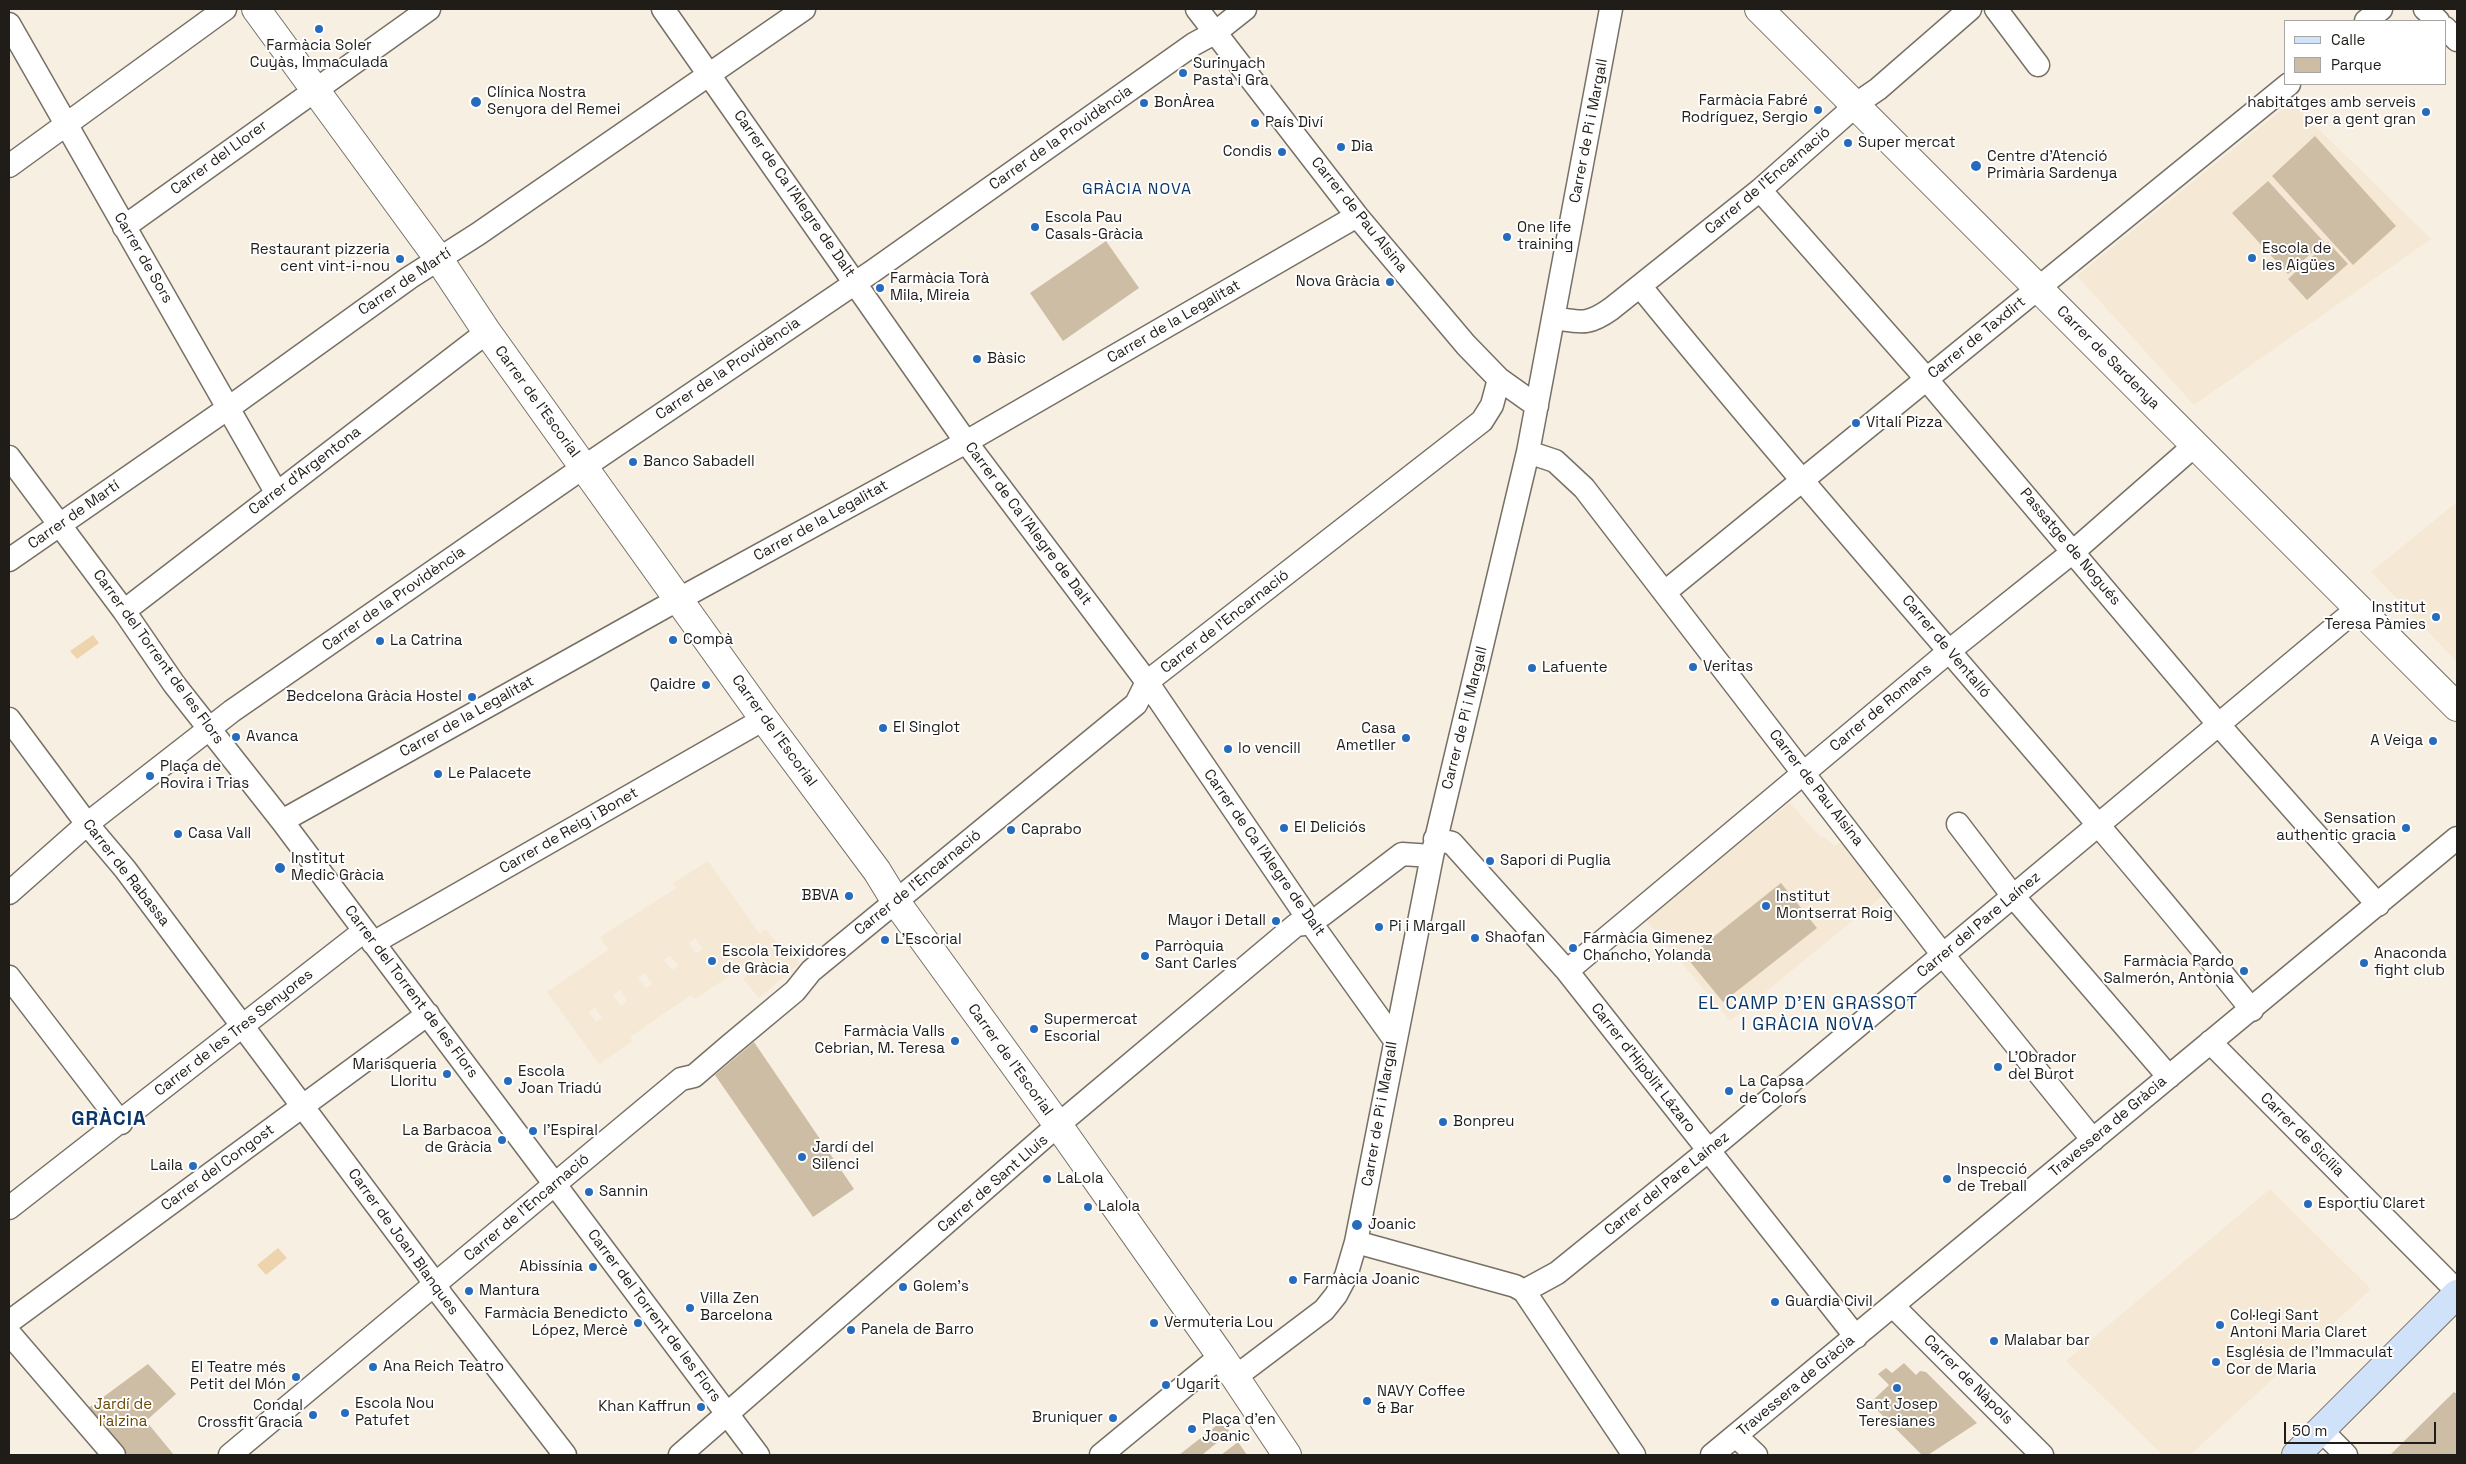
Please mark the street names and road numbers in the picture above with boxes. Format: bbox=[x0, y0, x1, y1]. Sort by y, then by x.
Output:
street label: Carrer de Pi i Margall bbox=[1566, 57, 1612, 205]
street label: Carrer de la Providència bbox=[986, 82, 1136, 194]
street label: Carrer de Ca l'Alegre de Dalt bbox=[729, 107, 859, 281]
street label: Carrer del Llorer bbox=[167, 117, 271, 199]
street label: Carrer de l'Encarnació bbox=[1702, 123, 1834, 239]
street label: Carrer de Pau Alsina bbox=[1307, 154, 1411, 276]
street label: Carrer de Sors bbox=[110, 209, 176, 307]
street label: Carrer de Martí bbox=[355, 244, 455, 320]
street label: Carrer de la Legalitat bbox=[1104, 277, 1244, 367]
street label: Carrer de Taxdirt bbox=[1925, 293, 2029, 383]
street label: Carrer de Sardenya bbox=[2053, 303, 2163, 413]
street label: Carrer de la Providència bbox=[652, 314, 804, 424]
street label: Carrer de l'Escorial bbox=[490, 343, 584, 461]
street label: Carrer d'Argentona bbox=[245, 423, 365, 519]
street label: Carrer de Ca l'Alegre de Dalt bbox=[961, 439, 1095, 609]
street label: Carrer de Martí bbox=[25, 477, 123, 553]
street label: Carrer de la Legalitat bbox=[751, 477, 891, 565]
street label: Passatge de Nogués bbox=[2016, 485, 2124, 609]
street label: Carrer de la Providència bbox=[319, 543, 469, 655]
street label: Carrer del Torrent de les Flors bbox=[89, 566, 227, 748]
street label: Carrer de l'Encarnació bbox=[1157, 566, 1293, 678]
street label: Carrer de Ventalló bbox=[1898, 592, 1994, 702]
street label: Carrer de Pi i Margall bbox=[1439, 645, 1491, 791]
street label: Carrer de Romans bbox=[1826, 660, 1936, 756]
street label: Carrer de l'Escorial bbox=[727, 672, 821, 790]
street label: Carrer de la Legalitat bbox=[397, 673, 537, 761]
street label: Carrer de Pau Alsina bbox=[1765, 726, 1867, 850]
street label: Carrer de Ca l'Alegre de Dalt bbox=[1199, 766, 1329, 940]
street label: Carrer de Reig i Bonet bbox=[497, 784, 641, 878]
street label: Carrer de Rabassa bbox=[79, 816, 173, 930]
street label: Carrer de l'Encarnació bbox=[851, 826, 985, 940]
street label: Carrer del Pare Laínez bbox=[1914, 868, 2044, 982]
street label: Carrer del Torrent de les Flors bbox=[340, 902, 482, 1082]
street label: Carrer de les Tres Senyores bbox=[151, 966, 317, 1100]
street label: Carrer d'Hipòlit Lázaro bbox=[1587, 1000, 1699, 1136]
street label: Carrer de l'Escorial bbox=[963, 1001, 1057, 1119]
street label: Carrer de Pi i Margall bbox=[1358, 1040, 1402, 1188]
street label: Travessera de Gràcia bbox=[2046, 1073, 2170, 1181]
street label: Carrer de Sicília bbox=[2256, 1089, 2348, 1181]
street label: Carrer del Congost bbox=[158, 1121, 278, 1215]
street label: Carrer del Pare Laínez bbox=[1601, 1128, 1733, 1240]
street label: Carrer de Sant Lluís bbox=[934, 1131, 1052, 1237]
street label: Carrer de l'Encarnació bbox=[461, 1150, 593, 1266]
street label: Carrer de Joan Blanques bbox=[344, 1165, 462, 1319]
street label: Carrer del Torrent de les Flors bbox=[583, 1226, 725, 1406]
street label: Travessera de Gràcia bbox=[1734, 1332, 1858, 1440]
street label: Carrer de Nàpols bbox=[1920, 1332, 2016, 1428]

